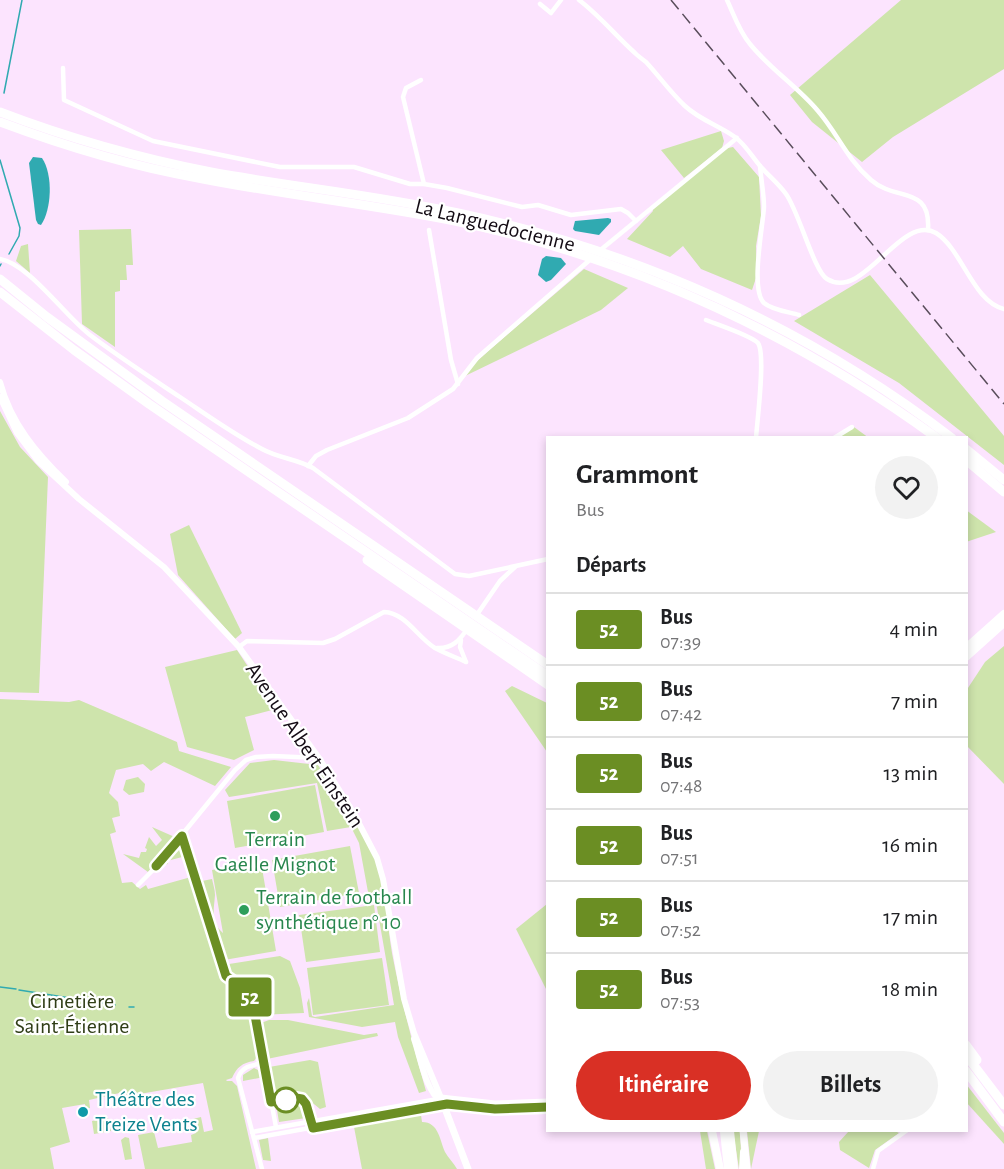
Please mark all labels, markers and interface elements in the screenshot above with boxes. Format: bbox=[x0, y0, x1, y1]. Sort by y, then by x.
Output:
street label: La Languedocienne bbox=[413, 194, 577, 256]
button: heart bbox=[875, 456, 938, 519]
text: Grammont bbox=[576, 461, 698, 489]
text: Bus bbox=[576, 500, 604, 520]
text: Départs bbox=[576, 554, 646, 576]
text: Bus bbox=[660, 606, 693, 628]
text: 4 min bbox=[890, 618, 938, 640]
text: 52 bbox=[600, 619, 618, 640]
text: 07:39 bbox=[660, 632, 701, 652]
street label: Avenue Albert Einstein bbox=[242, 658, 368, 832]
text: Bus bbox=[660, 678, 693, 700]
text: 7 min bbox=[891, 690, 938, 712]
text: 52 bbox=[600, 691, 618, 712]
text: 07:42 bbox=[660, 704, 702, 724]
text: Bus bbox=[660, 750, 693, 772]
text: 13 min bbox=[883, 762, 938, 784]
text: 52 bbox=[600, 763, 618, 784]
text: 07:48 bbox=[660, 776, 703, 796]
marker: Terrain Gaëlle Mignot bbox=[268, 809, 282, 823]
text: Bus bbox=[660, 822, 693, 844]
place label: Terrain Gaëlle Mignot bbox=[215, 828, 335, 875]
text: 16 min bbox=[882, 834, 938, 856]
text: 52 bbox=[600, 835, 618, 856]
text: 07:51 bbox=[660, 848, 699, 868]
place label: Terrain de football synthétique n° 10 bbox=[256, 886, 412, 933]
text: Bus bbox=[660, 894, 693, 916]
marker: Terrain de football synthétique n° 10 bbox=[237, 903, 251, 917]
text: 17 min bbox=[883, 906, 938, 928]
text: 52 bbox=[600, 907, 618, 928]
text: 07:52 bbox=[660, 920, 701, 940]
text: Bus bbox=[660, 966, 693, 988]
line badge: 52 bbox=[223, 978, 277, 1016]
text: 18 min bbox=[882, 978, 938, 1000]
text: 52 bbox=[600, 979, 618, 1000]
text: 52 bbox=[241, 987, 259, 1008]
park label: Cimetière Saint-Étienne bbox=[15, 990, 129, 1037]
text: 07:53 bbox=[660, 992, 700, 1012]
button: Itinéraire bbox=[576, 1051, 751, 1120]
button: Billets bbox=[763, 1051, 938, 1120]
unlabelled marker bbox=[273, 1087, 299, 1113]
place label: Théâtre des Treize Vents bbox=[95, 1088, 198, 1135]
marker: Théâtre des Treize Vents bbox=[76, 1105, 90, 1119]

